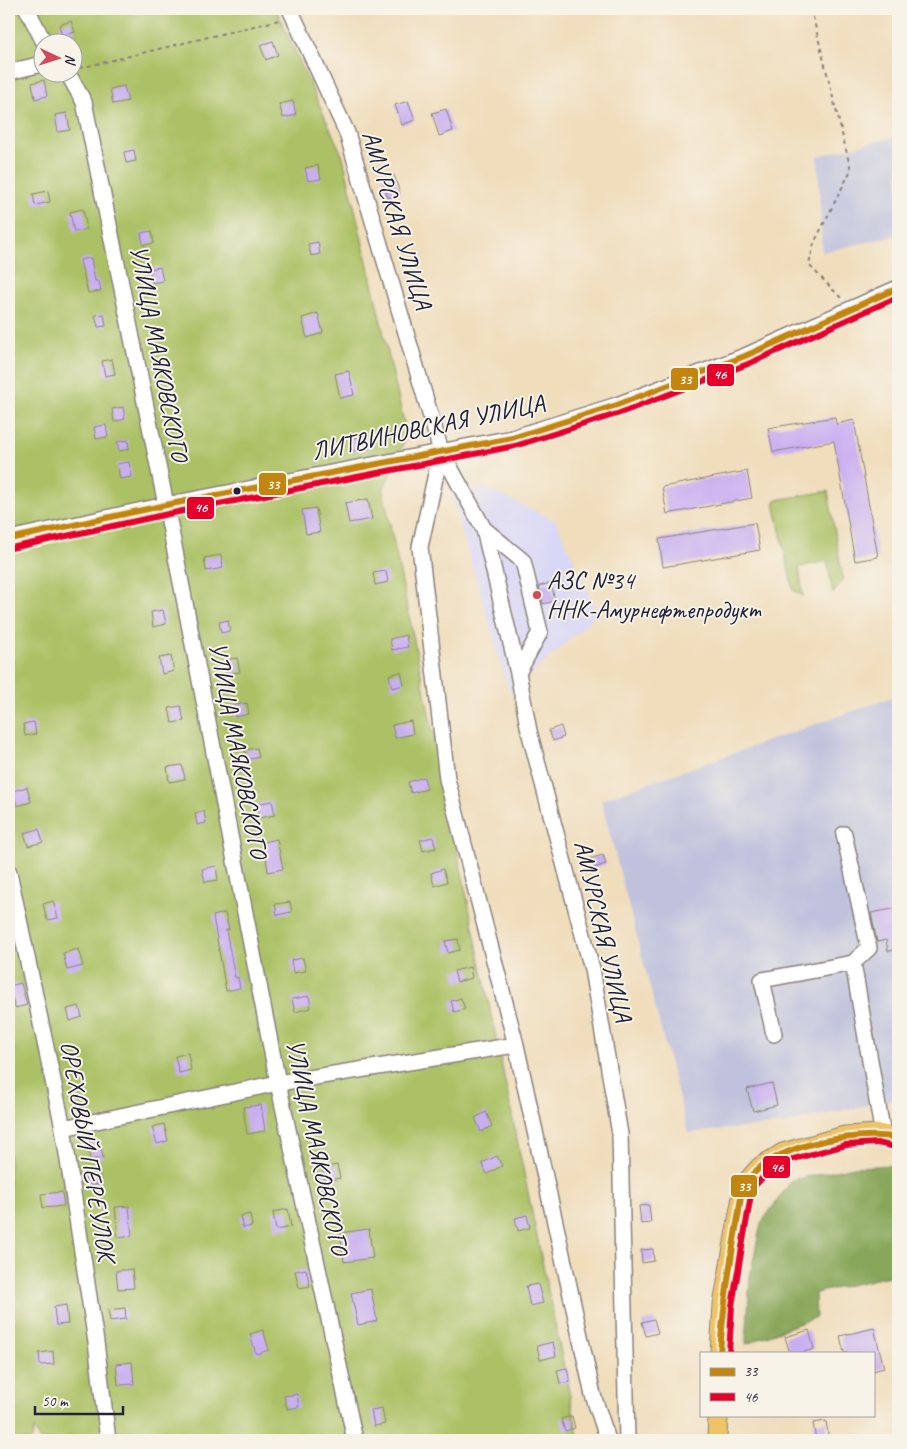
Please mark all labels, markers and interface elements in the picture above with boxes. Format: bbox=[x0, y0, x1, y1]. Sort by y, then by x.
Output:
north arrow bbox=[32, 32, 82, 82]
text: N bbox=[62, 54, 79, 66]
street label: АМУРСКАЯ УЛИЦА bbox=[355, 127, 440, 315]
street label: УЛИЦА МАЯКОВСКОГО bbox=[122, 242, 196, 466]
line badge: 46 bbox=[706, 363, 735, 387]
text: 46 bbox=[714, 366, 728, 383]
line badge: 33 bbox=[670, 367, 699, 391]
text: 33 bbox=[679, 371, 693, 388]
street label: ЛИТВИНОВСКАЯ УЛИЦА bbox=[309, 387, 548, 467]
line badge: 33 bbox=[258, 472, 287, 496]
text: 33 bbox=[267, 476, 281, 493]
unlabelled marker bbox=[232, 486, 242, 496]
line badge: 46 bbox=[186, 496, 215, 520]
text: 46 bbox=[195, 499, 209, 516]
place label: АЗС №34 ННК-Амурнефтепродукт bbox=[547, 565, 762, 626]
marker: АЗС №34 ННК-Амурнефтепродукт bbox=[531, 589, 543, 601]
street label: УЛИЦА МАЯКОВСКОГО bbox=[201, 639, 275, 863]
street label: АМУРСКАЯ УЛИЦА bbox=[567, 837, 640, 1026]
street label: УЛИЦА МАЯКОВСКОГО bbox=[279, 1036, 356, 1260]
street label: ОРЕХОВЫЙ ПЕРЕУЛОК bbox=[53, 1039, 124, 1268]
line badge: 46 bbox=[762, 1155, 791, 1179]
text: 46 bbox=[771, 1159, 785, 1176]
line badge: 33 bbox=[730, 1174, 758, 1198]
text: 33 bbox=[738, 1178, 752, 1195]
legend bbox=[700, 1352, 874, 1416]
text: 33 bbox=[744, 1362, 759, 1381]
scale bar bbox=[35, 1384, 122, 1416]
text: 46 bbox=[744, 1388, 759, 1407]
text: 50 m bbox=[42, 1392, 69, 1411]

